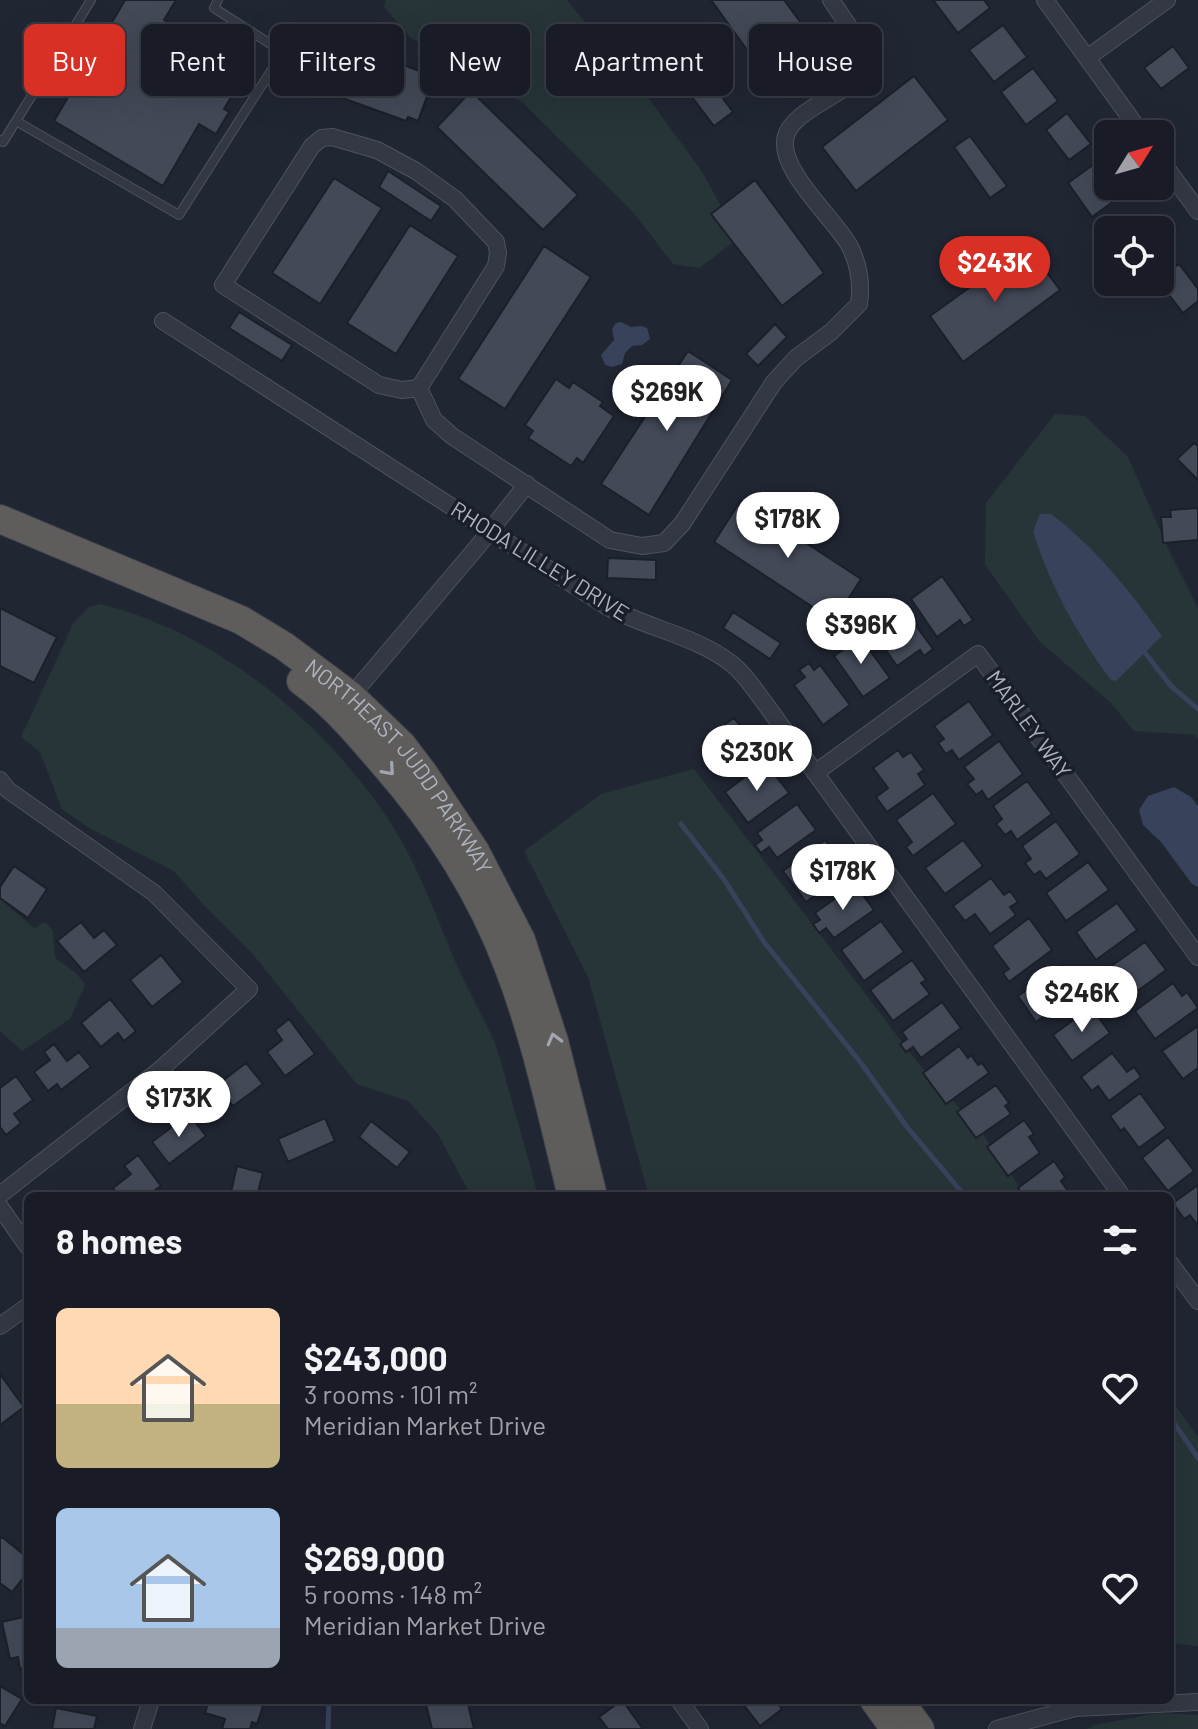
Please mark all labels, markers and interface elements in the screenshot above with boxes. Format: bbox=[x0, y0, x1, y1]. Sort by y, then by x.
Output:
chip: Buy bbox=[24, 24, 125, 96]
chip: Rent bbox=[141, 24, 254, 96]
chip: Filters bbox=[270, 24, 404, 96]
chip: New bbox=[420, 24, 530, 96]
chip: Apartment bbox=[546, 24, 733, 96]
chip: House bbox=[749, 24, 882, 96]
north arrow bbox=[1094, 120, 1174, 200]
map controls bbox=[1094, 120, 1174, 296]
button: locate bbox=[1094, 216, 1174, 296]
pin: $243K bbox=[939, 236, 1051, 304]
text: $243K bbox=[957, 246, 1033, 277]
pin: $269K bbox=[611, 365, 723, 433]
text: $269K bbox=[630, 375, 704, 406]
pin: $178K bbox=[732, 492, 844, 560]
street label: RHODA LILLEY DRIVE bbox=[447, 495, 634, 625]
text: $178K bbox=[754, 502, 822, 533]
pin: $396K bbox=[805, 598, 917, 666]
text: $396K bbox=[825, 608, 897, 639]
street label: NORTHEAST JUDD PARKWAY bbox=[301, 653, 498, 878]
street label: MARLEY WAY bbox=[982, 664, 1078, 782]
pin: $230K bbox=[701, 725, 813, 793]
text: $230K bbox=[720, 735, 794, 766]
one-way arrow bbox=[379, 760, 394, 775]
pin: $178K bbox=[787, 844, 899, 912]
text: $178K bbox=[809, 854, 877, 885]
pin: $246K bbox=[1026, 966, 1138, 1034]
text: $246K bbox=[1044, 976, 1120, 1007]
one-way arrow bbox=[546, 1033, 563, 1046]
pin: $173K bbox=[123, 1071, 235, 1139]
text: $173K bbox=[145, 1081, 213, 1112]
icon: filters bbox=[1098, 1218, 1142, 1262]
text: 8 homes bbox=[56, 1220, 182, 1261]
text: $243,000 bbox=[304, 1337, 448, 1378]
icon: home bbox=[120, 1340, 216, 1436]
icon: heart bbox=[1098, 1366, 1142, 1410]
text: 3 rooms · 101 m² bbox=[304, 1378, 477, 1409]
text: Meridian Market Drive bbox=[304, 1409, 546, 1440]
text: $269,000 bbox=[304, 1537, 445, 1578]
icon: home bbox=[120, 1540, 216, 1636]
icon: heart bbox=[1098, 1566, 1142, 1610]
text: 5 rooms · 148 m² bbox=[304, 1578, 482, 1609]
text: Meridian Market Drive bbox=[304, 1609, 546, 1640]

